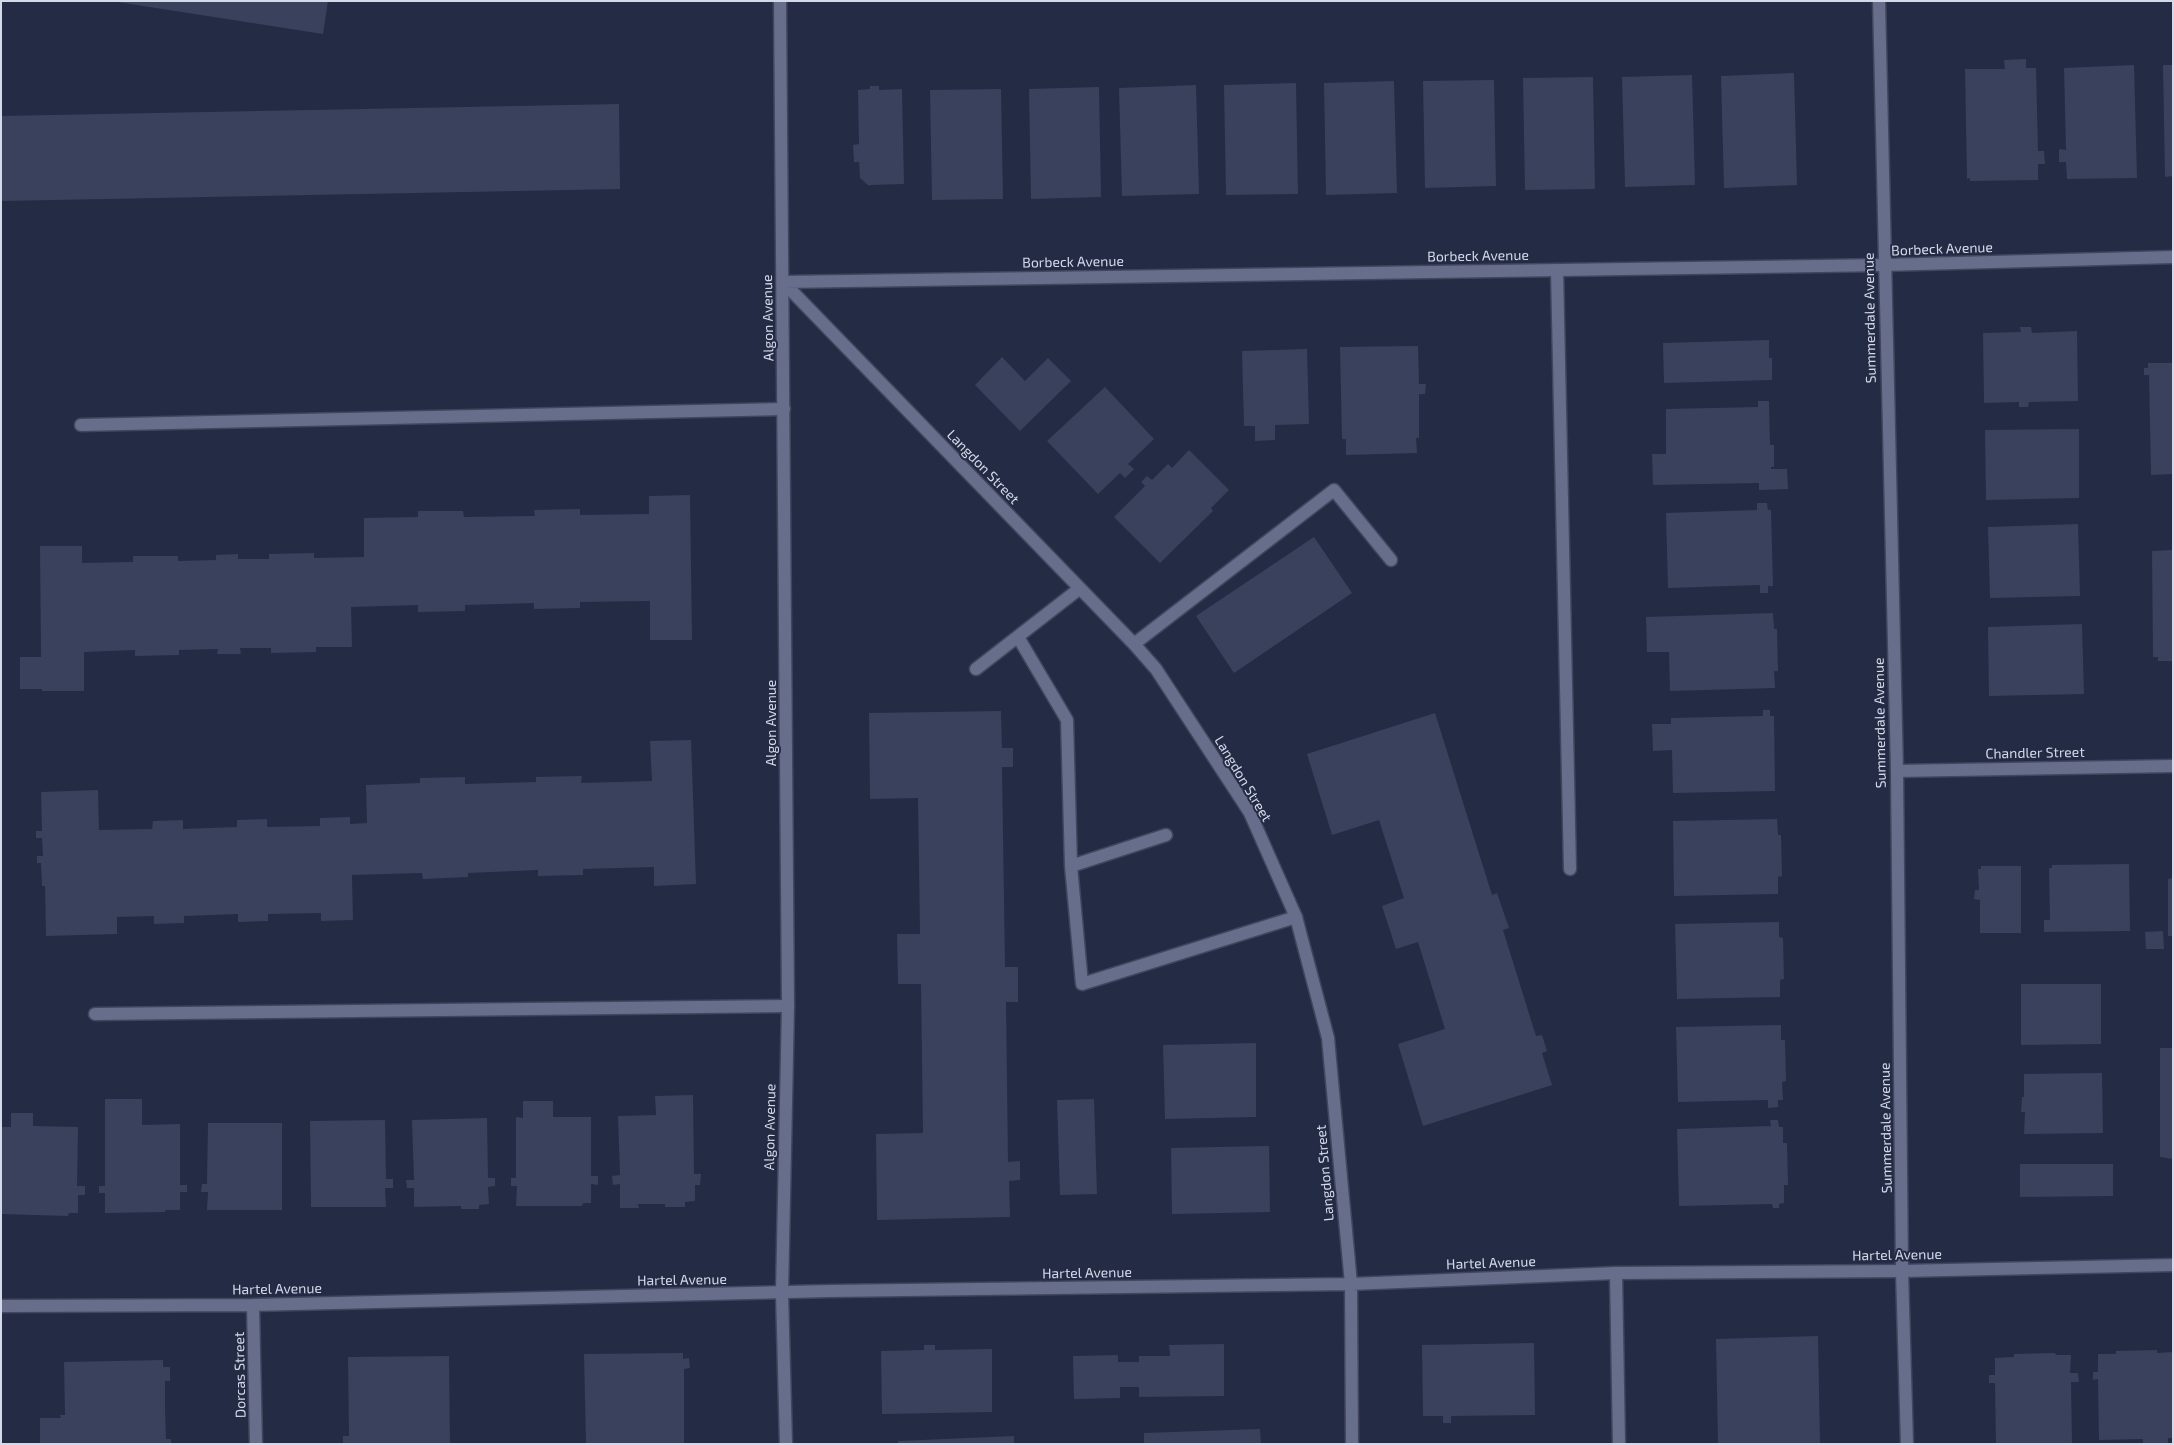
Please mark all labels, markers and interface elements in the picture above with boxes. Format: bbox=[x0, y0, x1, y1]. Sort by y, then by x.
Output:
street label: Borbeck Avenue bbox=[1891, 239, 1993, 259]
street label: Borbeck Avenue bbox=[1427, 247, 1529, 265]
street label: Summerdale Avenue bbox=[1860, 252, 1880, 384]
street label: Borbeck Avenue bbox=[1022, 253, 1124, 271]
street label: Algon Avenue bbox=[759, 274, 777, 362]
street label: Langdon Street bbox=[943, 426, 1023, 508]
street label: Summerdale Avenue bbox=[1870, 657, 1890, 789]
street label: Algon Avenue bbox=[763, 680, 779, 766]
street label: Langdon Street bbox=[1211, 733, 1275, 825]
street label: Chandler Street bbox=[1985, 744, 2085, 762]
street label: Summerdale Avenue bbox=[1876, 1062, 1896, 1194]
street label: Algon Avenue bbox=[761, 1083, 779, 1171]
street label: Langdon Street bbox=[1312, 1124, 1338, 1222]
street label: Hartel Avenue bbox=[1852, 1246, 1942, 1264]
street label: Hartel Avenue bbox=[1446, 1253, 1536, 1273]
street label: Hartel Avenue bbox=[1042, 1264, 1132, 1282]
street label: Hartel Avenue bbox=[637, 1271, 727, 1289]
street label: Hartel Avenue bbox=[232, 1280, 322, 1298]
street label: Dorcas Street bbox=[231, 1332, 249, 1418]

